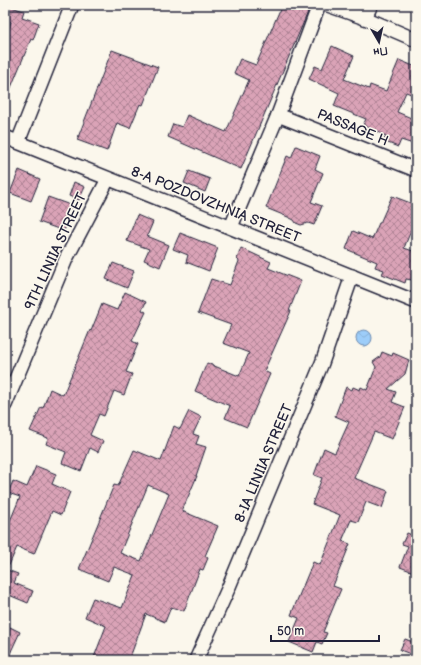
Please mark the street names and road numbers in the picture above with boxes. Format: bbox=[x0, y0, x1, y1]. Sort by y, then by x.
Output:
street label: PASSAGE H bbox=[315, 105, 391, 149]
street label: 8-A POZDOVZHNIA STREET bbox=[129, 163, 304, 247]
street label: 9TH LINIIA STREET bbox=[21, 189, 90, 313]
street label: 8-IA LINIIA STREET bbox=[231, 401, 296, 525]

